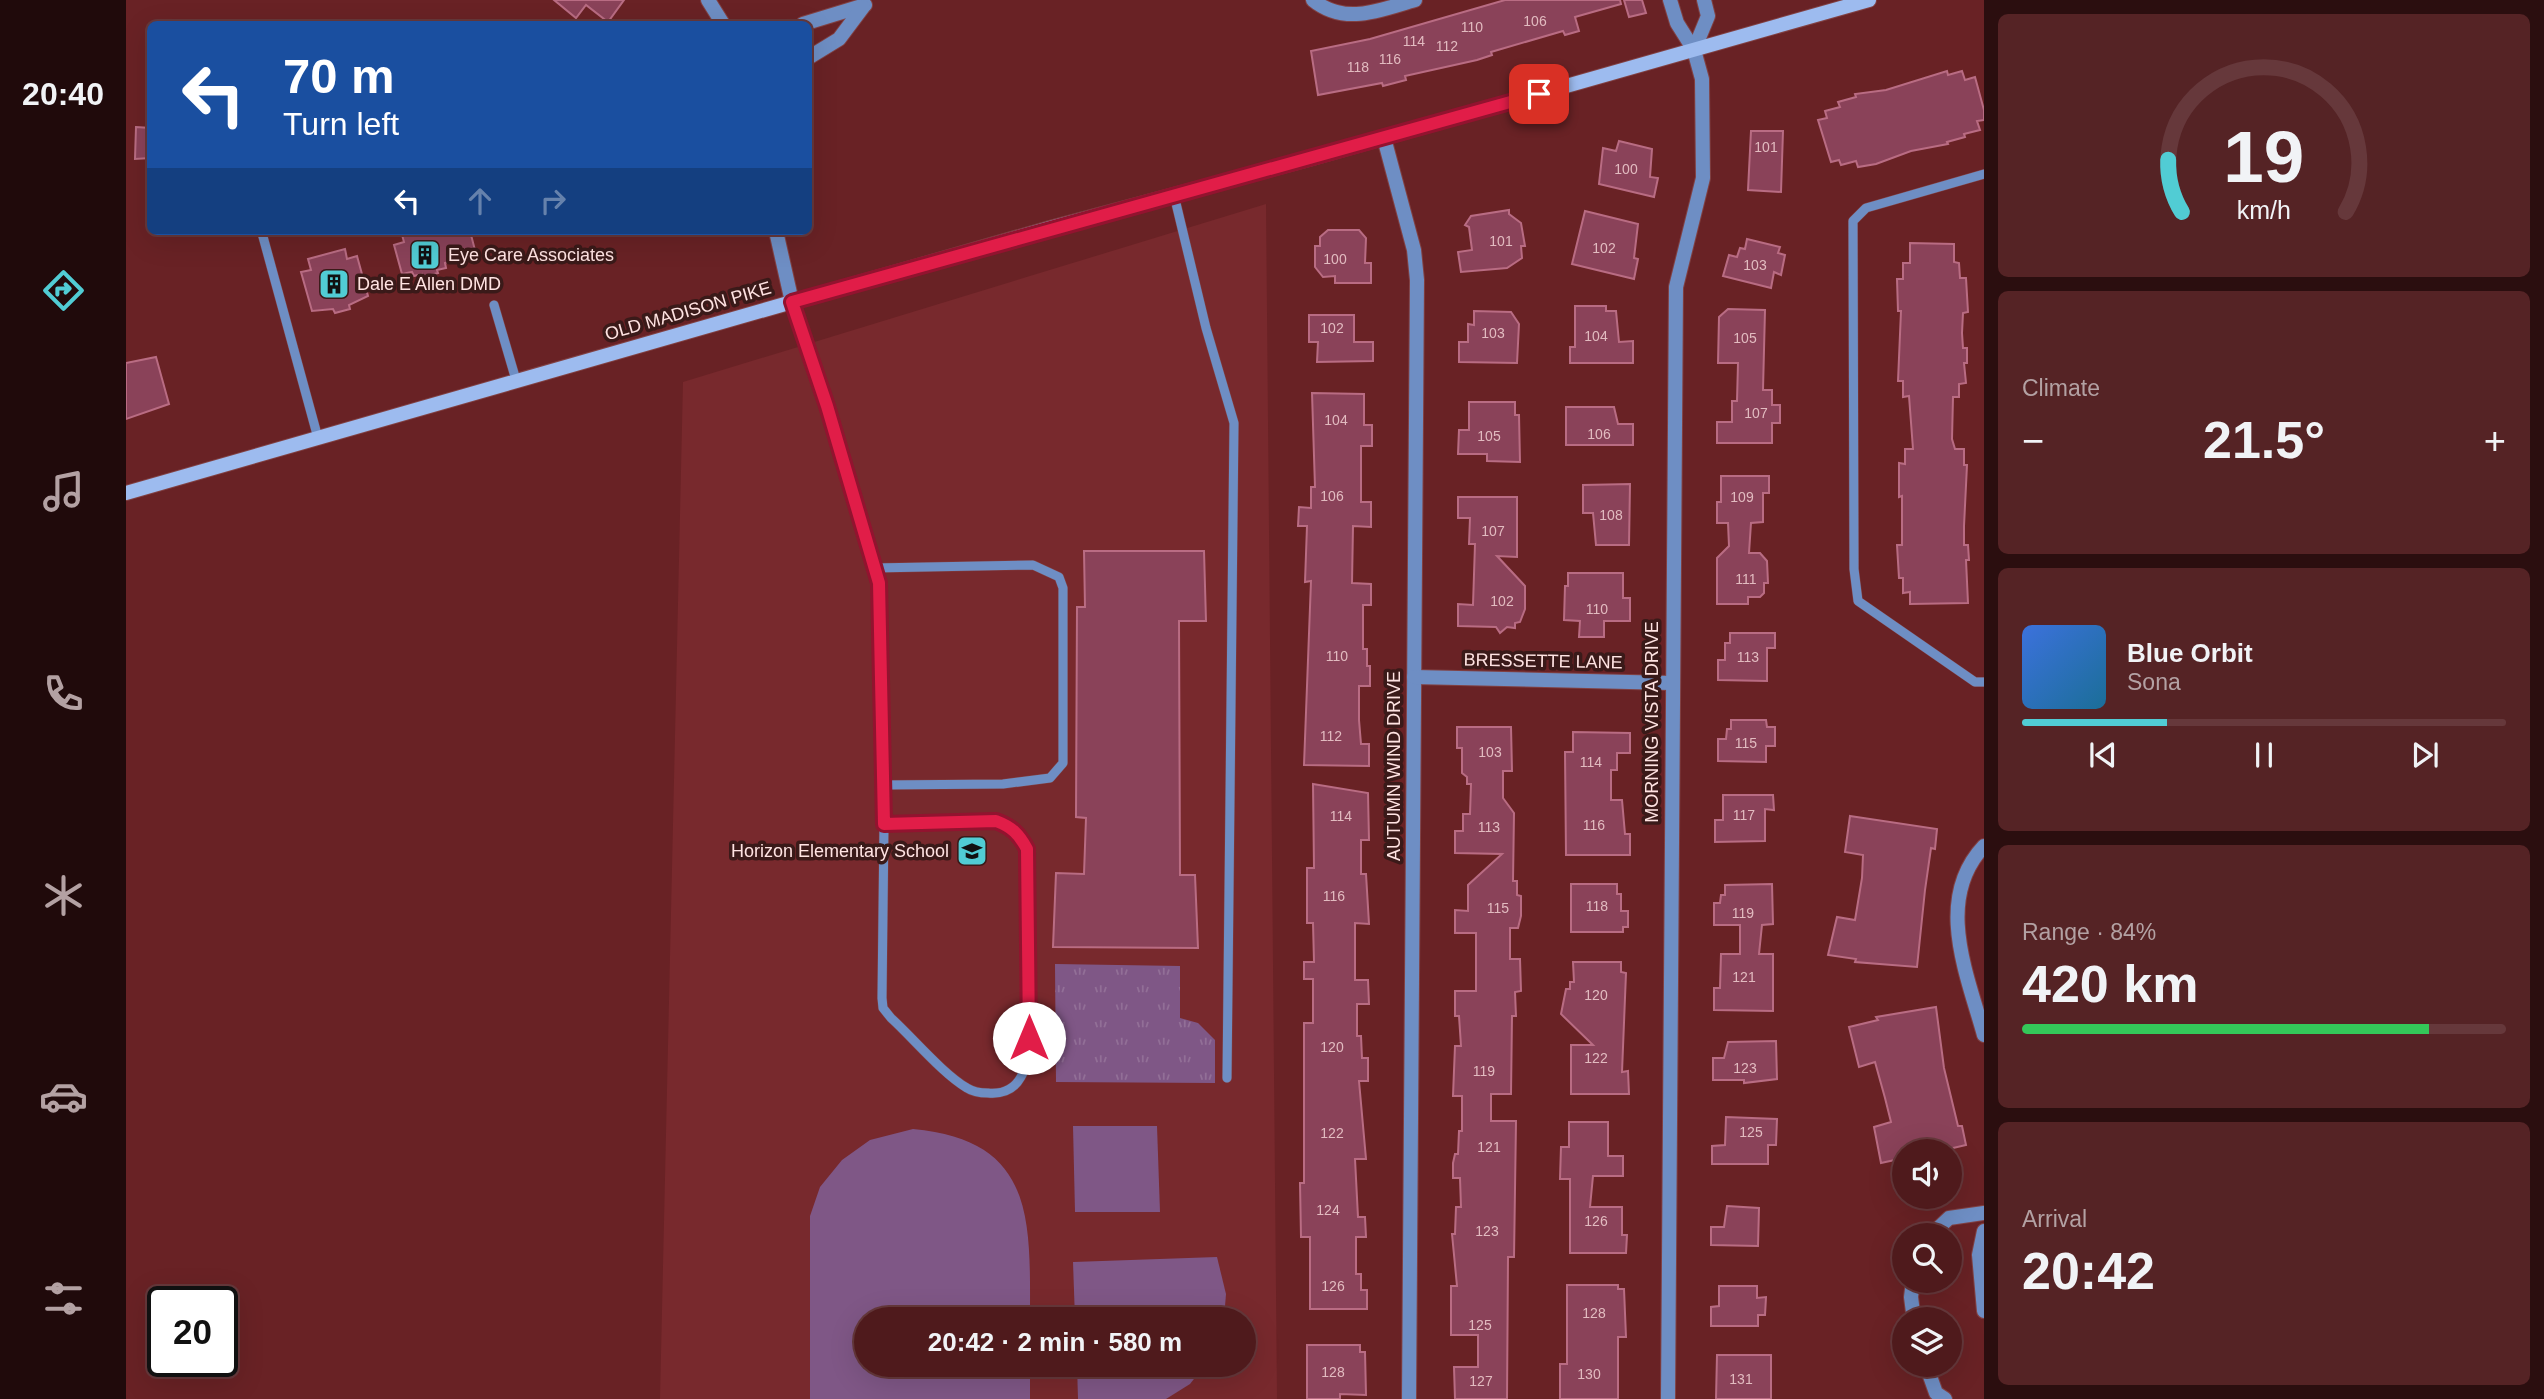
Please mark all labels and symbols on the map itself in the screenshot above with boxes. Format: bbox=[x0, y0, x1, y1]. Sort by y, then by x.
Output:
house number: 106 bbox=[1523, 13, 1547, 29]
house number: 110 bbox=[1461, 19, 1483, 35]
house number: 114 bbox=[1403, 33, 1425, 49]
house number: 112 bbox=[1436, 38, 1458, 54]
house number: 116 bbox=[1379, 51, 1401, 67]
house number: 118 bbox=[1347, 59, 1369, 75]
pin bbox=[1509, 64, 1569, 124]
house number: 101 bbox=[1754, 139, 1778, 155]
house number: 100 bbox=[1614, 161, 1638, 177]
house number: 101 bbox=[1489, 233, 1513, 249]
building icon: Eye Care Associates bbox=[408, 238, 442, 272]
house number: 102 bbox=[1592, 240, 1616, 256]
place label: Eye Care Associates bbox=[448, 245, 614, 265]
house number: 100 bbox=[1323, 251, 1347, 267]
house number: 103 bbox=[1743, 257, 1767, 273]
building icon: Dale E Allen DMD bbox=[317, 267, 351, 301]
place label: Dale E Allen DMD bbox=[357, 274, 501, 294]
street label: OLD MADISON PIKE bbox=[603, 278, 773, 344]
house number: 102 bbox=[1320, 320, 1344, 336]
house number: 103 bbox=[1481, 325, 1505, 341]
house number: 104 bbox=[1584, 328, 1608, 344]
house number: 105 bbox=[1733, 330, 1757, 346]
house number: 107 bbox=[1744, 405, 1768, 421]
house number: 104 bbox=[1324, 412, 1348, 428]
house number: 106 bbox=[1587, 426, 1611, 442]
house number: 105 bbox=[1477, 428, 1501, 444]
house number: 106 bbox=[1320, 488, 1344, 504]
house number: 109 bbox=[1730, 489, 1754, 505]
house number: 108 bbox=[1599, 507, 1623, 523]
house number: 107 bbox=[1481, 523, 1505, 539]
house number: 111 bbox=[1735, 571, 1757, 587]
house number: 102 bbox=[1490, 593, 1514, 609]
house number: 110 bbox=[1586, 601, 1608, 617]
street label: MORNING VISTA DRIVE bbox=[1642, 621, 1662, 823]
house number: 110 bbox=[1326, 648, 1348, 664]
house number: 113 bbox=[1737, 649, 1759, 665]
street label: BRESSETTE LANE bbox=[1463, 650, 1623, 672]
street label: AUTUMN WIND DRIVE bbox=[1384, 671, 1404, 861]
house number: 112 bbox=[1320, 728, 1342, 744]
house number: 115 bbox=[1735, 735, 1757, 751]
house number: 103 bbox=[1478, 744, 1502, 760]
house number: 114 bbox=[1580, 754, 1602, 770]
house number: 117 bbox=[1733, 807, 1755, 823]
house number: 114 bbox=[1330, 808, 1352, 824]
house number: 116 bbox=[1583, 817, 1605, 833]
house number: 113 bbox=[1478, 819, 1500, 835]
school or university icon: Horizon Elementary School bbox=[955, 834, 989, 868]
place label: Horizon Elementary School bbox=[731, 841, 949, 861]
house number: 116 bbox=[1323, 888, 1345, 904]
house number: 118 bbox=[1586, 898, 1608, 914]
house number: 115 bbox=[1487, 900, 1509, 916]
house number: 119 bbox=[1732, 905, 1754, 921]
house number: 121 bbox=[1732, 969, 1756, 985]
house number: 120 bbox=[1584, 987, 1608, 1003]
position arrow bbox=[992, 1001, 1066, 1075]
house number: 120 bbox=[1320, 1039, 1344, 1055]
house number: 122 bbox=[1584, 1050, 1608, 1066]
house number: 123 bbox=[1733, 1060, 1757, 1076]
house number: 119 bbox=[1473, 1063, 1495, 1079]
house number: 125 bbox=[1739, 1124, 1763, 1140]
house number: 122 bbox=[1320, 1125, 1344, 1141]
house number: 121 bbox=[1477, 1139, 1501, 1155]
house number: 124 bbox=[1316, 1202, 1340, 1218]
house number: 126 bbox=[1584, 1213, 1608, 1229]
house number: 123 bbox=[1475, 1223, 1499, 1239]
house number: 126 bbox=[1321, 1278, 1345, 1294]
speed limit sign: 20 bbox=[147, 1286, 238, 1377]
house number: 128 bbox=[1582, 1305, 1606, 1321]
house number: 125 bbox=[1468, 1317, 1492, 1333]
house number: 128 bbox=[1321, 1364, 1345, 1380]
house number: 130 bbox=[1577, 1366, 1601, 1382]
house number: 131 bbox=[1729, 1371, 1753, 1387]
house number: 127 bbox=[1469, 1373, 1493, 1389]

